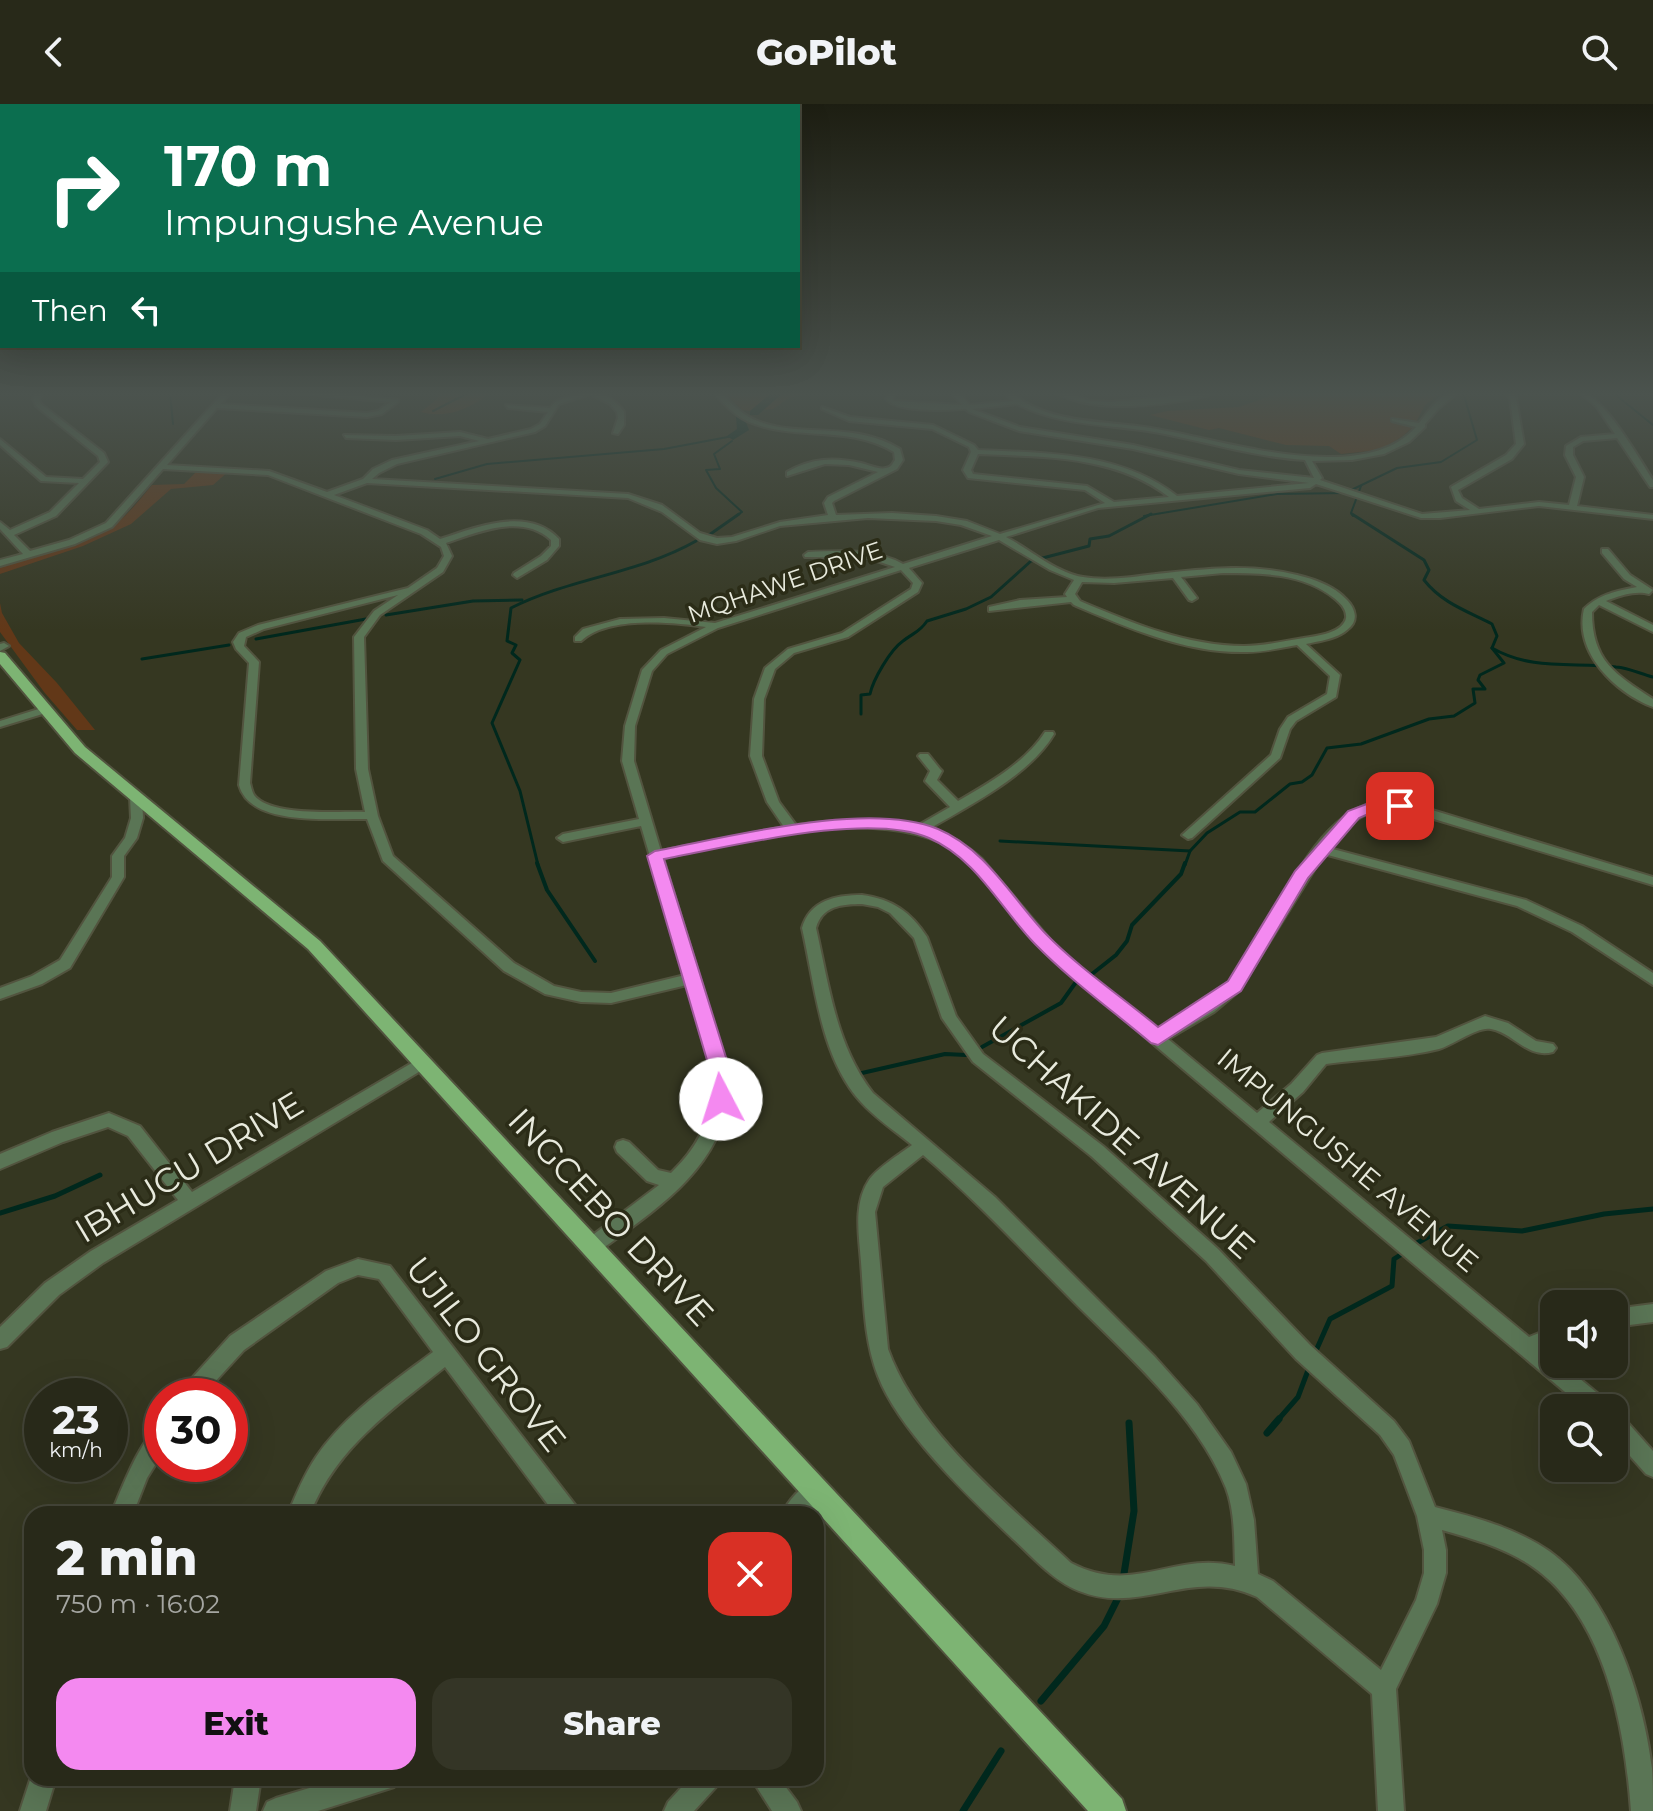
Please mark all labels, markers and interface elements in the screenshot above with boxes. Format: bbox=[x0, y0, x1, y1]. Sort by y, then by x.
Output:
icon: back bbox=[32, 30, 76, 74]
text: GoPilot bbox=[756, 30, 897, 74]
icon: search bbox=[1577, 30, 1621, 74]
text: 170 m bbox=[164, 132, 332, 200]
icon: right bbox=[32, 136, 136, 240]
text: Impungushe Avenue bbox=[164, 200, 544, 244]
icon: left bbox=[124, 288, 168, 332]
text: Then bbox=[32, 292, 108, 329]
street label: MQHAWE DRIVE bbox=[684, 535, 886, 629]
pin bbox=[1366, 772, 1434, 840]
icon: arrive bbox=[1378, 784, 1422, 828]
street label: UCHAKIDE AVENUE bbox=[980, 1006, 1264, 1268]
street label: IMPUNGUSHE AVENUE bbox=[1210, 1041, 1486, 1279]
position arrow bbox=[679, 1057, 763, 1141]
street label: IBHUCU DRIVE bbox=[67, 1082, 311, 1252]
street label: INGCEBO DRIVE bbox=[499, 1099, 723, 1335]
street label: UJILO GROVE bbox=[397, 1248, 575, 1460]
map controls bbox=[1540, 1290, 1628, 1482]
button: sound bbox=[1540, 1290, 1628, 1378]
speed limit sign: 30 bbox=[144, 1378, 248, 1482]
button: search bbox=[1540, 1394, 1628, 1482]
text: 23 bbox=[52, 1395, 100, 1444]
text: km/h bbox=[49, 1438, 103, 1462]
text: 2 min bbox=[56, 1529, 197, 1587]
button: close bbox=[708, 1532, 792, 1616]
text: 750 m · 16:02 bbox=[56, 1588, 220, 1620]
button: Exit bbox=[56, 1678, 416, 1770]
button: Share bbox=[432, 1678, 792, 1770]

